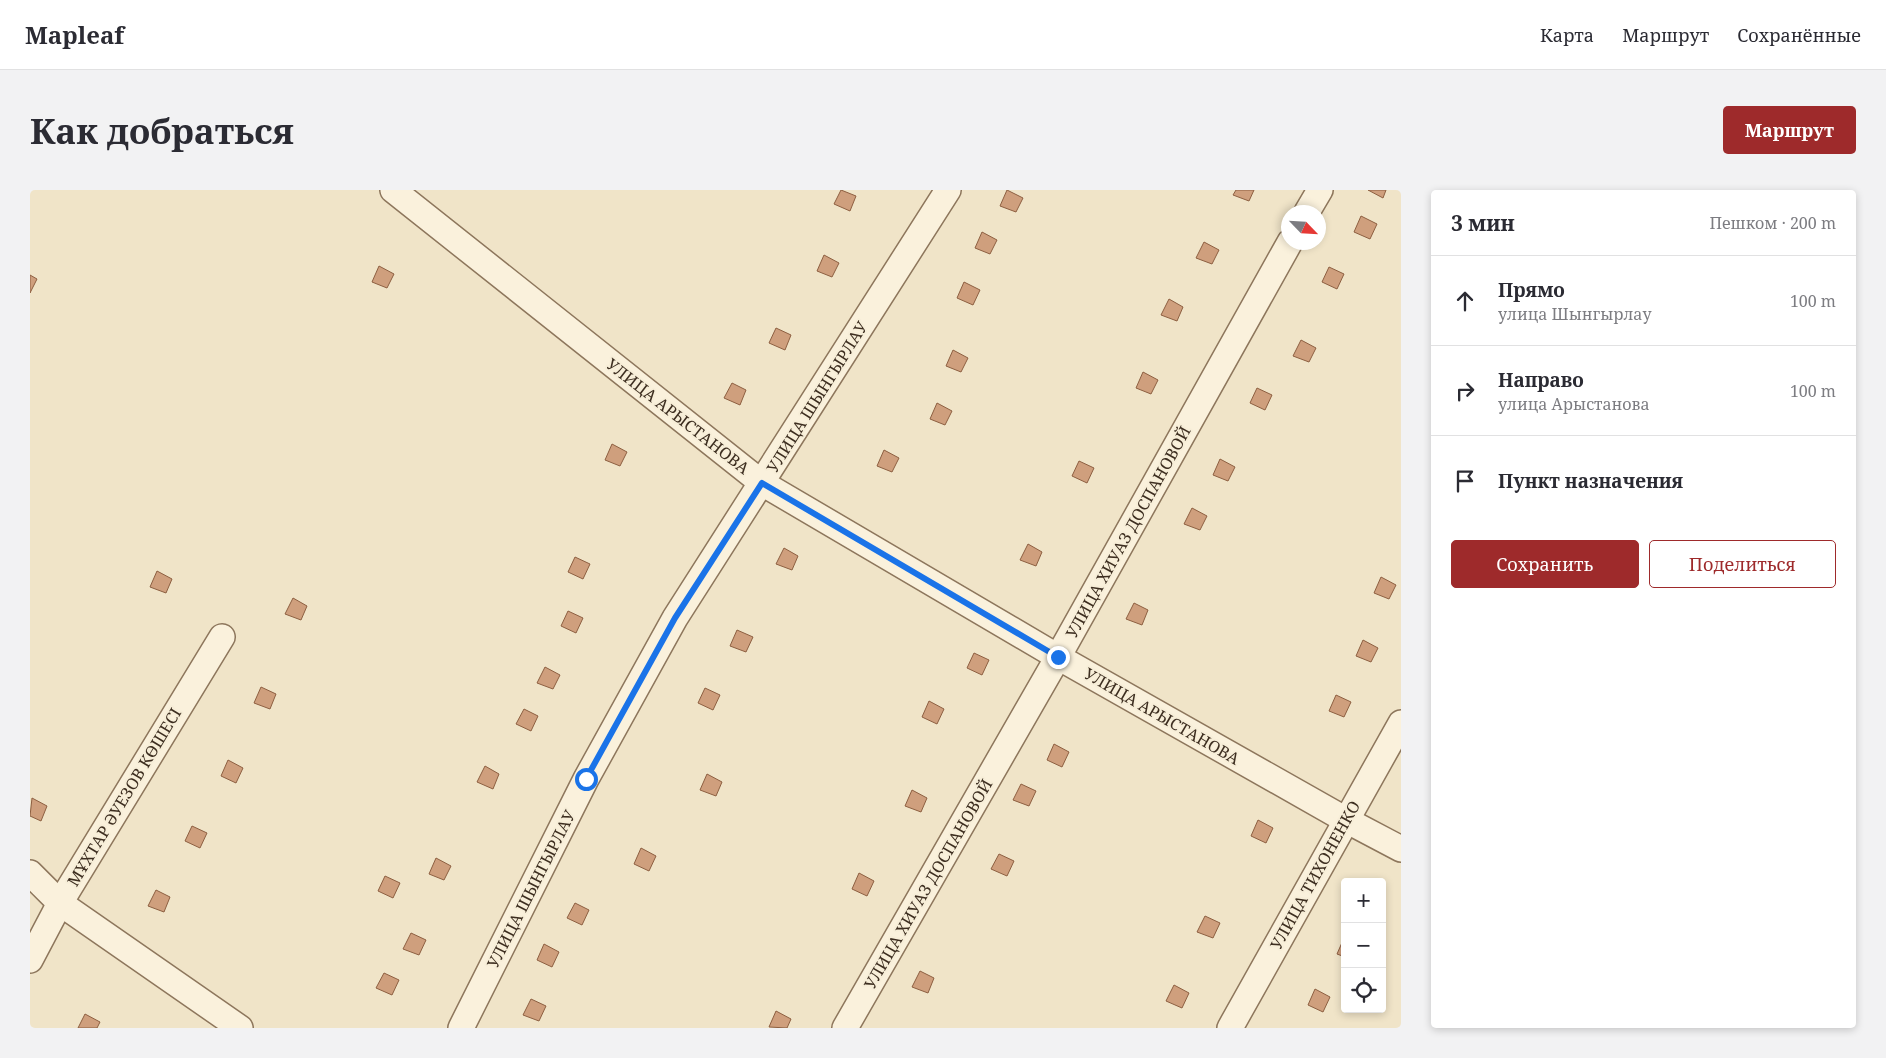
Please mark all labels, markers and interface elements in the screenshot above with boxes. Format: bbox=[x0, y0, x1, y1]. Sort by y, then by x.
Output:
text: Mapleaf bbox=[25, 18, 124, 51]
text: Карта bbox=[1540, 23, 1594, 47]
text: Маршрут bbox=[1622, 23, 1709, 47]
text: Сохранённые bbox=[1737, 23, 1861, 47]
button: Маршрут bbox=[1723, 106, 1856, 154]
text: Как добраться bbox=[30, 107, 294, 154]
north arrow bbox=[1281, 205, 1326, 250]
text: 3 мин bbox=[1451, 209, 1515, 237]
text: Пешком · 200 m bbox=[1709, 212, 1836, 234]
text: Прямо bbox=[1498, 277, 1565, 303]
icon: ahead bbox=[1451, 287, 1479, 315]
text: 100 m bbox=[1790, 290, 1836, 312]
text: улица Шынгырлау bbox=[1498, 303, 1652, 325]
street label: УЛИЦА ШЫНГЫРЛАУ bbox=[761, 317, 873, 477]
street label: УЛИЦА АРЫСТАНОВА bbox=[602, 353, 755, 479]
text: Направо bbox=[1498, 367, 1584, 393]
icon: right bbox=[1451, 377, 1479, 405]
text: 100 m bbox=[1790, 380, 1836, 402]
text: улица Арыстанова bbox=[1498, 393, 1650, 415]
street label: УЛИЦА ХИУАЗ ДОСПАНОВОЙ bbox=[1060, 422, 1196, 642]
icon: arrive bbox=[1451, 467, 1479, 495]
text: Пункт назначения bbox=[1498, 468, 1683, 494]
button: Сохранить bbox=[1451, 540, 1639, 588]
button: Поделиться bbox=[1649, 540, 1836, 588]
route end bbox=[1047, 646, 1070, 669]
street label: УЛИЦА АРЫСТАНОВА bbox=[1080, 662, 1244, 770]
street label: МҰХТАР ӘУЕЗОВ КӨШЕСІ bbox=[62, 704, 186, 890]
route start bbox=[575, 768, 598, 791]
street label: УЛИЦА ХИУАЗ ДОСПАНОВОЙ bbox=[859, 775, 997, 993]
street label: УЛИЦА ТИХОНЕНКО bbox=[1265, 797, 1365, 953]
street label: УЛИЦА ШЫНГЫРЛАУ bbox=[482, 806, 581, 972]
map controls bbox=[1341, 878, 1386, 1013]
button: + bbox=[1341, 878, 1386, 923]
button: − bbox=[1341, 923, 1386, 968]
button: locate bbox=[1341, 968, 1386, 1013]

